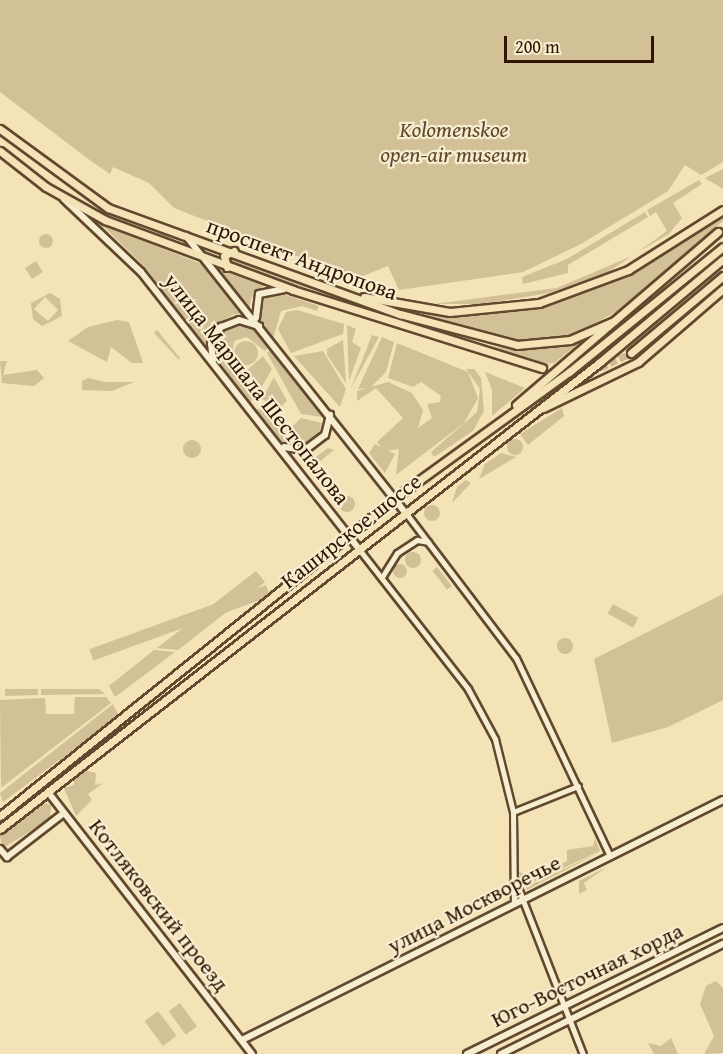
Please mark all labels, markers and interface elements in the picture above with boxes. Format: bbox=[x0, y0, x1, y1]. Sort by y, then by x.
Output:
scale bar bbox=[507, 24, 657, 62]
text: 200 m bbox=[515, 33, 560, 60]
park label: Kolomenskoe open-air museum bbox=[380, 116, 528, 168]
street label: проспект Андропова bbox=[203, 212, 401, 306]
street label: улица Маршала Шестопалова bbox=[159, 268, 355, 510]
street label: Каширское шоссе bbox=[276, 468, 426, 594]
street label: Котляковский проезд bbox=[83, 813, 235, 997]
street label: улица Москворечье bbox=[383, 849, 565, 959]
street label: Юго-Восточная хорда bbox=[487, 917, 687, 1033]

